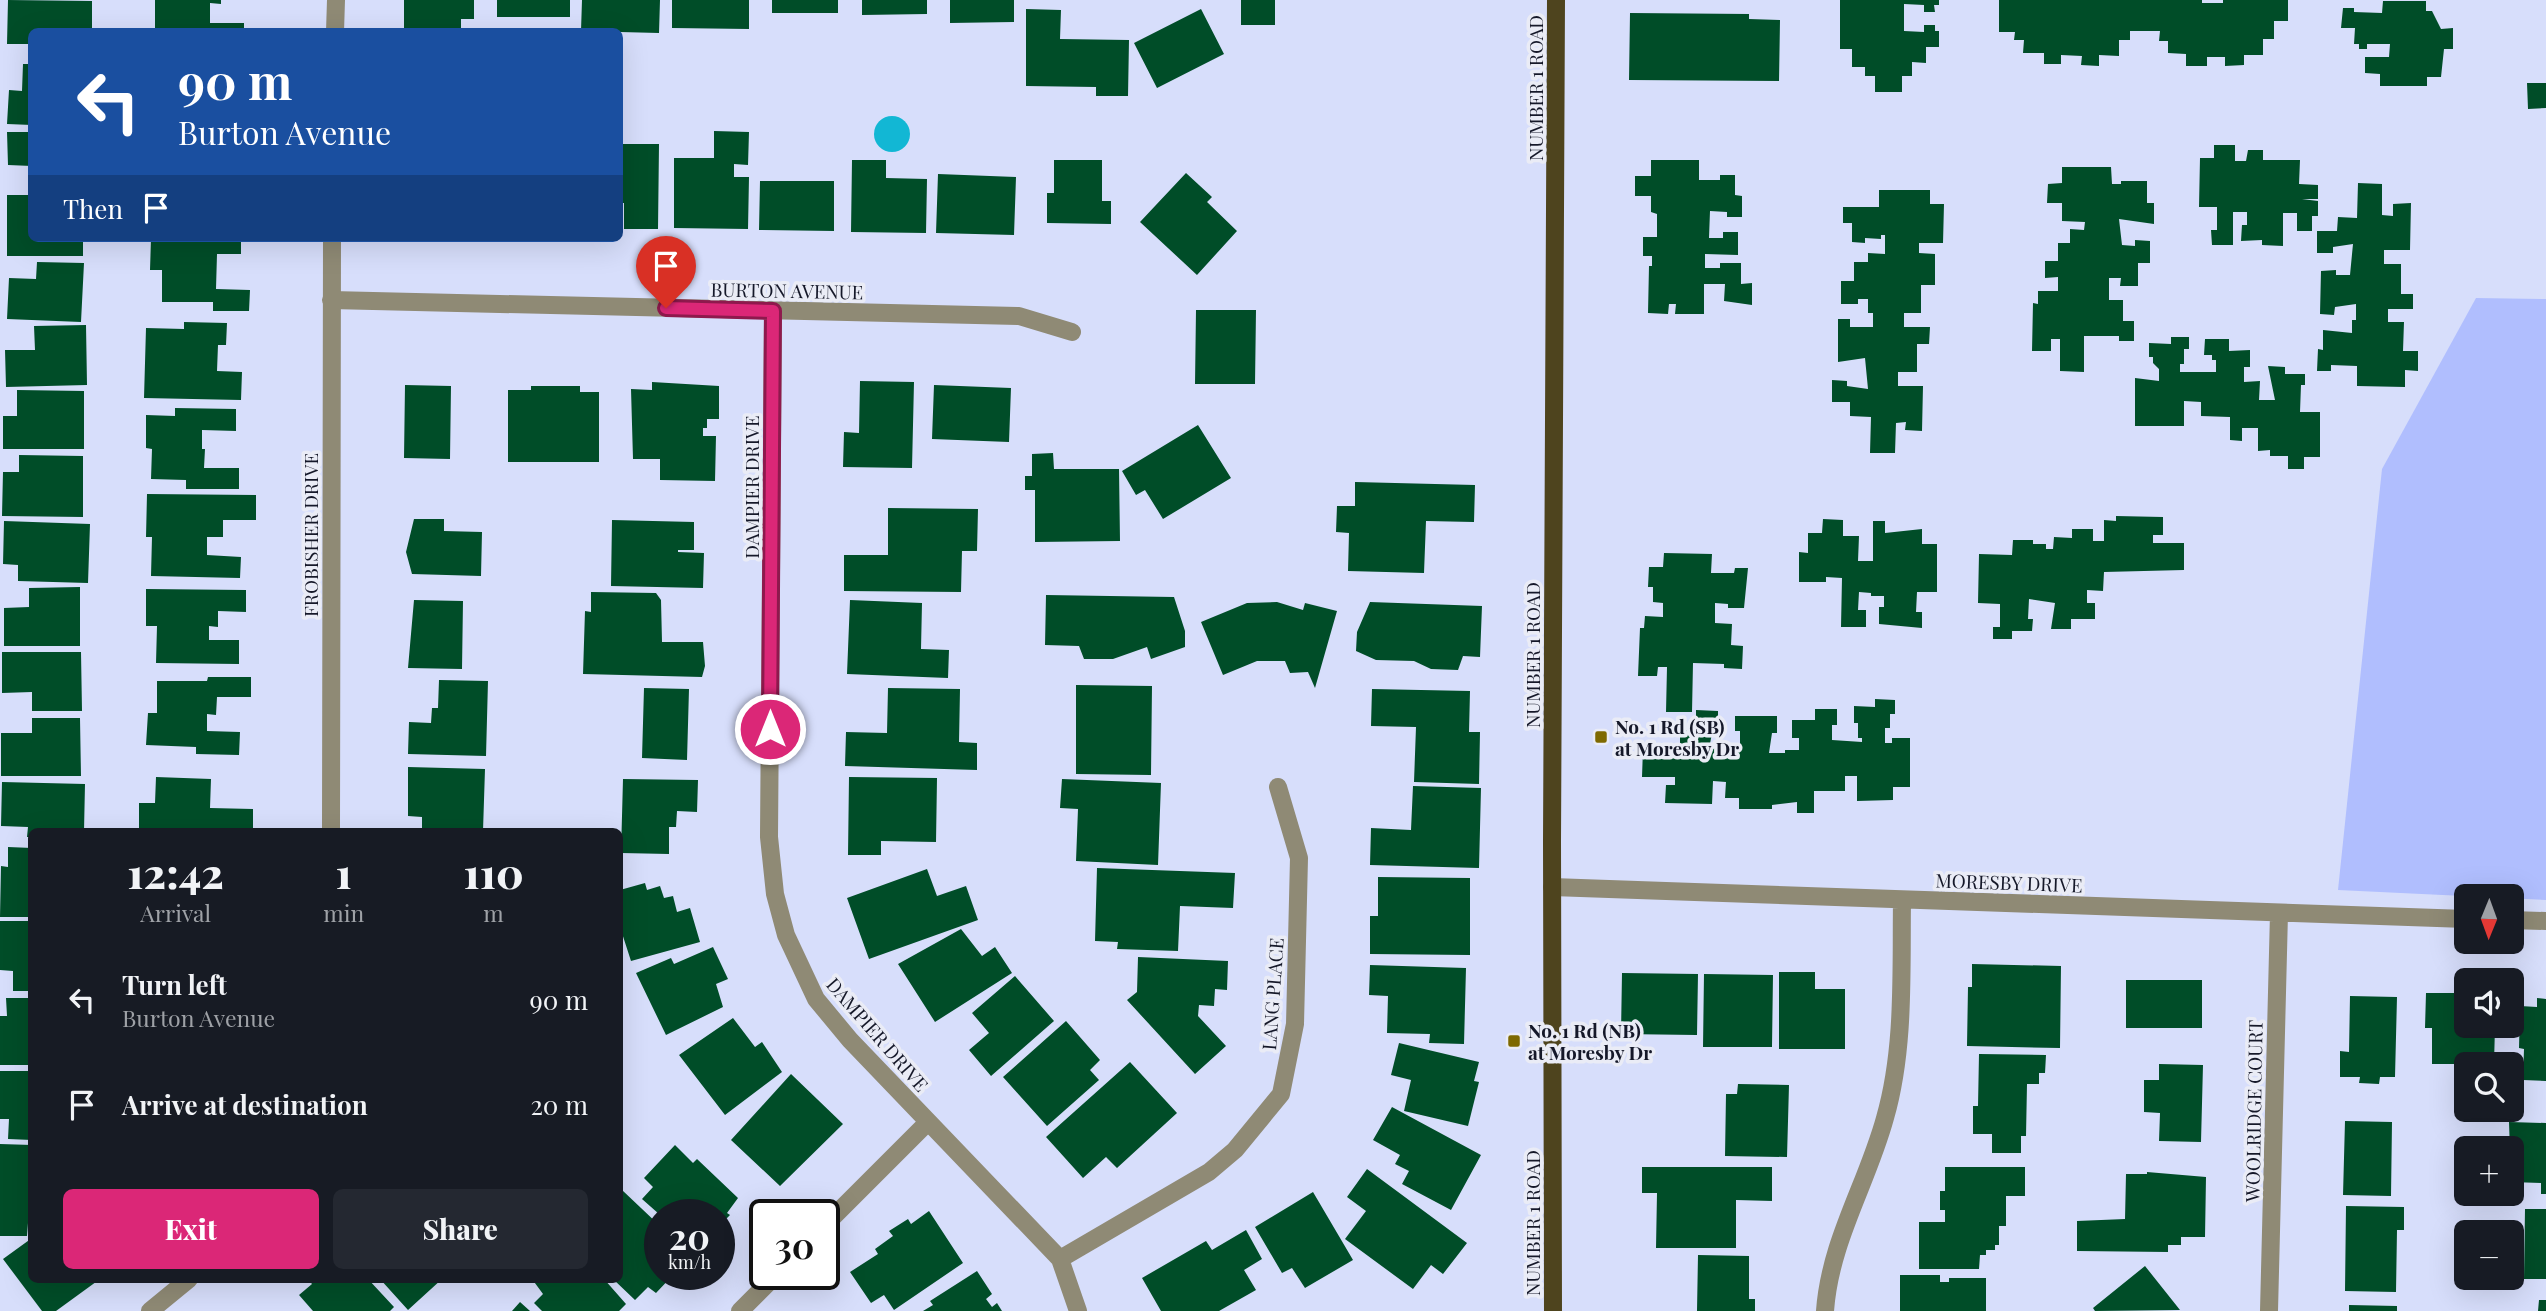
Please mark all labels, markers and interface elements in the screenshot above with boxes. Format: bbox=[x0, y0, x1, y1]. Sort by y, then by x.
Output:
street label: NUMBER 1 ROAD bbox=[1522, 15, 1548, 161]
text: 90 m bbox=[178, 47, 292, 112]
icon: left bbox=[63, 56, 154, 147]
text: Burton Avenue bbox=[178, 110, 391, 153]
icon: arrive bbox=[137, 189, 175, 227]
text: Then bbox=[63, 191, 123, 226]
pin bbox=[636, 236, 696, 308]
icon: arrive bbox=[647, 247, 685, 285]
street label: BURTON AVENUE bbox=[710, 276, 864, 304]
street label: DAMPIER DRIVE bbox=[738, 415, 764, 559]
street label: FROBISHER DRIVE bbox=[297, 453, 323, 617]
street label: NUMBER 1 ROAD bbox=[1519, 582, 1545, 728]
position arrow bbox=[733, 692, 807, 766]
place label: No. 1 Rd (SB) at Moresby Dr bbox=[1615, 713, 1739, 761]
marker: No. 1 Rd (SB) at Moresby Dr bbox=[1593, 729, 1609, 745]
text: 12:42 bbox=[127, 844, 224, 900]
text: 1 bbox=[336, 844, 352, 900]
text: 110 bbox=[463, 844, 524, 900]
street label: MORESBY DRIVE bbox=[1935, 866, 2083, 898]
north arrow bbox=[2454, 884, 2524, 954]
map controls bbox=[2454, 884, 2524, 1290]
text: Arrival bbox=[140, 897, 211, 928]
text: min bbox=[323, 897, 364, 928]
text: m bbox=[483, 897, 504, 928]
street label: LANG PLACE bbox=[1255, 937, 1289, 1051]
text: Turn left bbox=[122, 967, 227, 1002]
button: sound bbox=[2454, 968, 2524, 1038]
street label: DAMPIER DRIVE bbox=[821, 971, 935, 1097]
icon: left bbox=[63, 981, 101, 1019]
text: 90 m bbox=[530, 982, 588, 1017]
text: Burton Avenue bbox=[122, 1002, 275, 1033]
place label: No. 1 Rd (NB) at Moresby Dr bbox=[1528, 1017, 1652, 1065]
street label: WOOLRIDGE COURT bbox=[2238, 1019, 2268, 1203]
marker: No. 1 Rd (NB) at Moresby Dr bbox=[1506, 1033, 1522, 1049]
button: search bbox=[2454, 1052, 2524, 1122]
icon: arrive bbox=[63, 1086, 101, 1124]
text: Arrive at destination bbox=[122, 1087, 368, 1122]
text: 20 m bbox=[530, 1087, 588, 1122]
button: + bbox=[2454, 1136, 2524, 1206]
street label: NUMBER 1 ROAD bbox=[1519, 1150, 1545, 1296]
button: Exit bbox=[63, 1189, 319, 1269]
button: Share bbox=[333, 1189, 588, 1269]
speed limit sign: 30 bbox=[749, 1199, 840, 1290]
text: 20 bbox=[669, 1212, 710, 1259]
button: − bbox=[2454, 1220, 2524, 1290]
text: km/h bbox=[668, 1250, 711, 1274]

